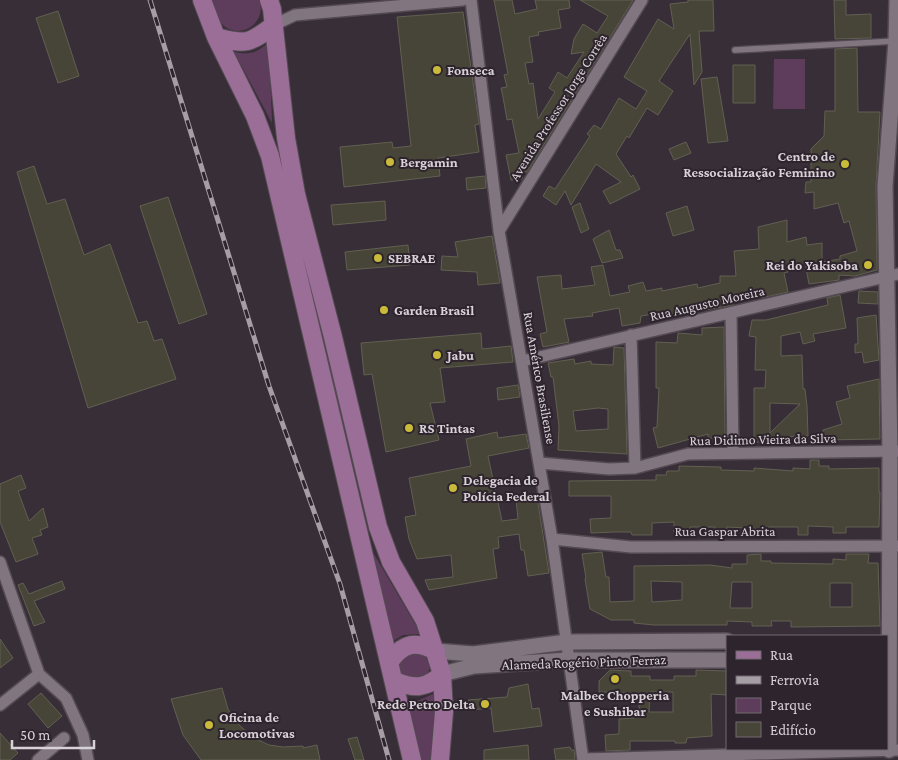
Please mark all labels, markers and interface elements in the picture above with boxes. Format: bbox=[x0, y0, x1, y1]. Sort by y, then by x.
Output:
street label: Avenida Professor Jorge Corrêa bbox=[506, 30, 610, 184]
place label: Fonseca bbox=[447, 62, 495, 78]
marker: Fonseca bbox=[431, 64, 443, 76]
place label: Centro de Ressocialização Feminino bbox=[683, 148, 835, 180]
place label: Bergamin bbox=[400, 154, 458, 170]
marker: Bergamin bbox=[384, 156, 396, 168]
marker: Centro de Ressocialização Feminino bbox=[839, 158, 851, 170]
place label: SEBRAE bbox=[388, 250, 435, 266]
marker: SEBRAE bbox=[372, 252, 384, 264]
place label: Rei do Yakisoba bbox=[766, 257, 858, 273]
marker: Rei do Yakisoba bbox=[862, 259, 874, 271]
street label: Rua Augusto Moreira bbox=[648, 282, 766, 324]
place label: Garden Brasil bbox=[394, 302, 474, 318]
marker: Garden Brasil bbox=[378, 304, 390, 316]
street label: Rua Américo Brasiliense bbox=[520, 311, 560, 445]
place label: Jabu bbox=[445, 347, 474, 363]
marker: Jabu bbox=[431, 349, 443, 361]
place label: RS Tintas bbox=[419, 420, 475, 436]
marker: RS Tintas bbox=[403, 422, 415, 434]
street label: Rua Didimo Vieira da Silva bbox=[689, 430, 837, 448]
place label: Delegacia de Polícia Federal bbox=[463, 472, 550, 504]
marker: Delegacia de Polícia Federal bbox=[447, 482, 459, 494]
street label: Rua Gaspar Abrita bbox=[674, 523, 776, 539]
legend bbox=[726, 635, 888, 750]
text: Rua bbox=[770, 647, 793, 663]
street label: Alameda Rogério Pinto Ferraz bbox=[501, 651, 667, 673]
text: Ferrovia bbox=[770, 672, 819, 688]
marker: Malbec Chopperia e Sushibar bbox=[609, 673, 621, 685]
place label: Malbec Chopperia e Sushibar bbox=[561, 687, 669, 719]
place label: Rede Petro Delta bbox=[377, 696, 475, 712]
text: Parque bbox=[770, 697, 812, 714]
marker: Rede Petro Delta bbox=[479, 698, 491, 710]
place label: Oficina de Locomotivas bbox=[219, 709, 295, 741]
scale bar bbox=[12, 718, 95, 750]
marker: Oficina de Locomotivas bbox=[203, 719, 215, 731]
text: Edifício bbox=[770, 722, 816, 738]
text: 50 m bbox=[20, 727, 50, 743]

